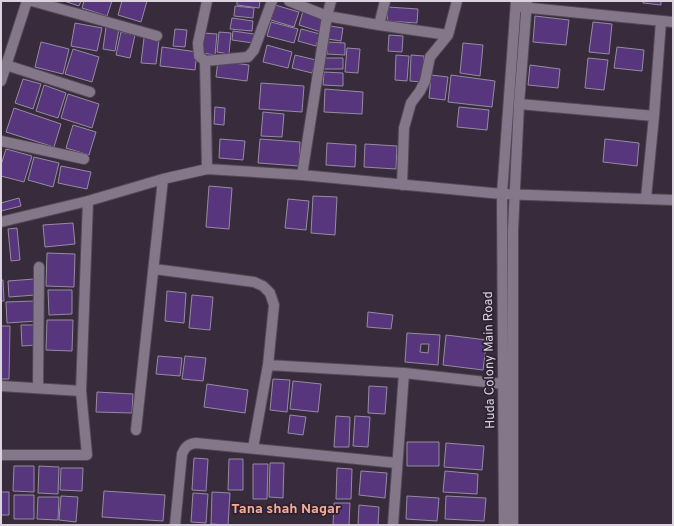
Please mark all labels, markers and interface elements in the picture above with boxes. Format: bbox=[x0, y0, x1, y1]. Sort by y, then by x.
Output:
street label: Huda Colony Main Road bbox=[481, 291, 499, 429]
district label: Tana shah Nagar bbox=[231, 501, 341, 518]

